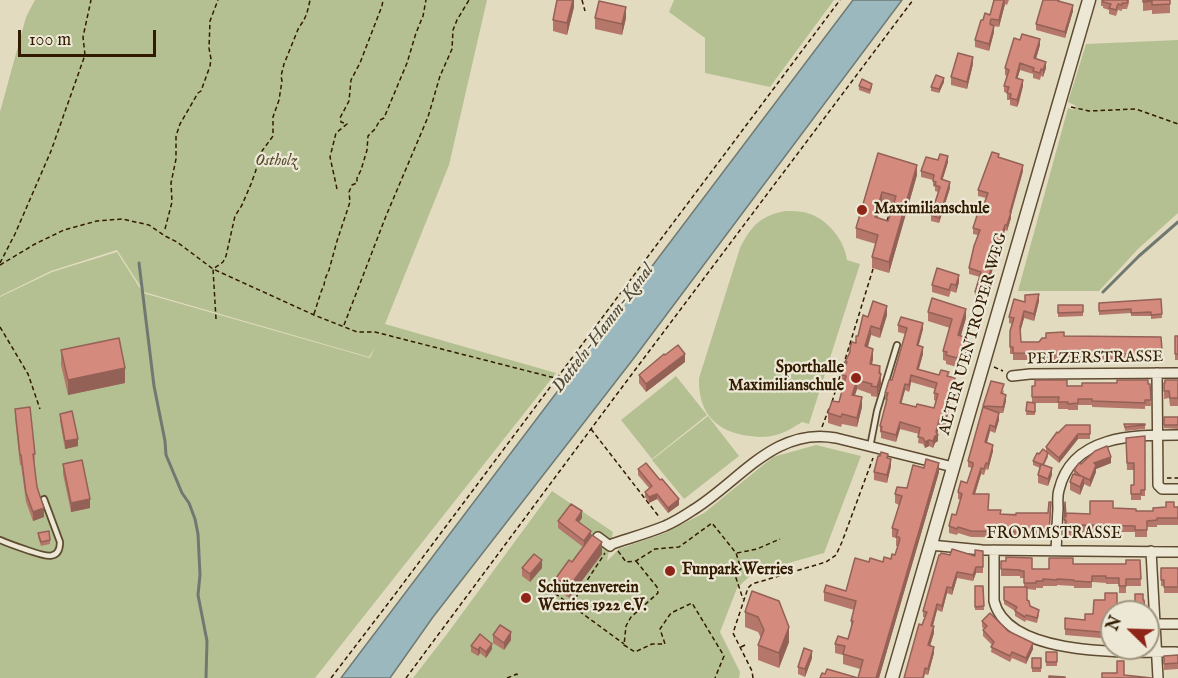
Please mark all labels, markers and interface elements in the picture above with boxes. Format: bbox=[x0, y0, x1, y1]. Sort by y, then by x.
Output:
scale bar bbox=[21, 18, 159, 56]
text: 100 m bbox=[29, 29, 71, 52]
park label: Ostholz bbox=[255, 152, 297, 172]
place label: Maximilianschule bbox=[874, 200, 990, 220]
marker: Maximilianschule bbox=[855, 203, 869, 217]
street label: ALTER UENTROPER WEG bbox=[936, 230, 1012, 438]
water label: Datteln-Hamm-Kanal bbox=[549, 260, 659, 398]
street label: PELZERSTRASSE bbox=[1027, 348, 1163, 370]
place label: Sporthalle Maximilianschule bbox=[728, 359, 844, 397]
marker: Sporthalle Maximilianschule bbox=[849, 371, 863, 385]
street label: FROMMSTRASSE bbox=[986, 525, 1122, 545]
place label: Funpark Werries bbox=[682, 561, 793, 581]
marker: Funpark Werries bbox=[663, 564, 677, 578]
place label: Schützenverein Werries 1922 e.V. bbox=[538, 579, 647, 617]
marker: Schützenverein Werries 1922 e.V. bbox=[519, 591, 533, 605]
north arrow bbox=[1100, 600, 1160, 660]
text: N bbox=[1103, 613, 1127, 634]

